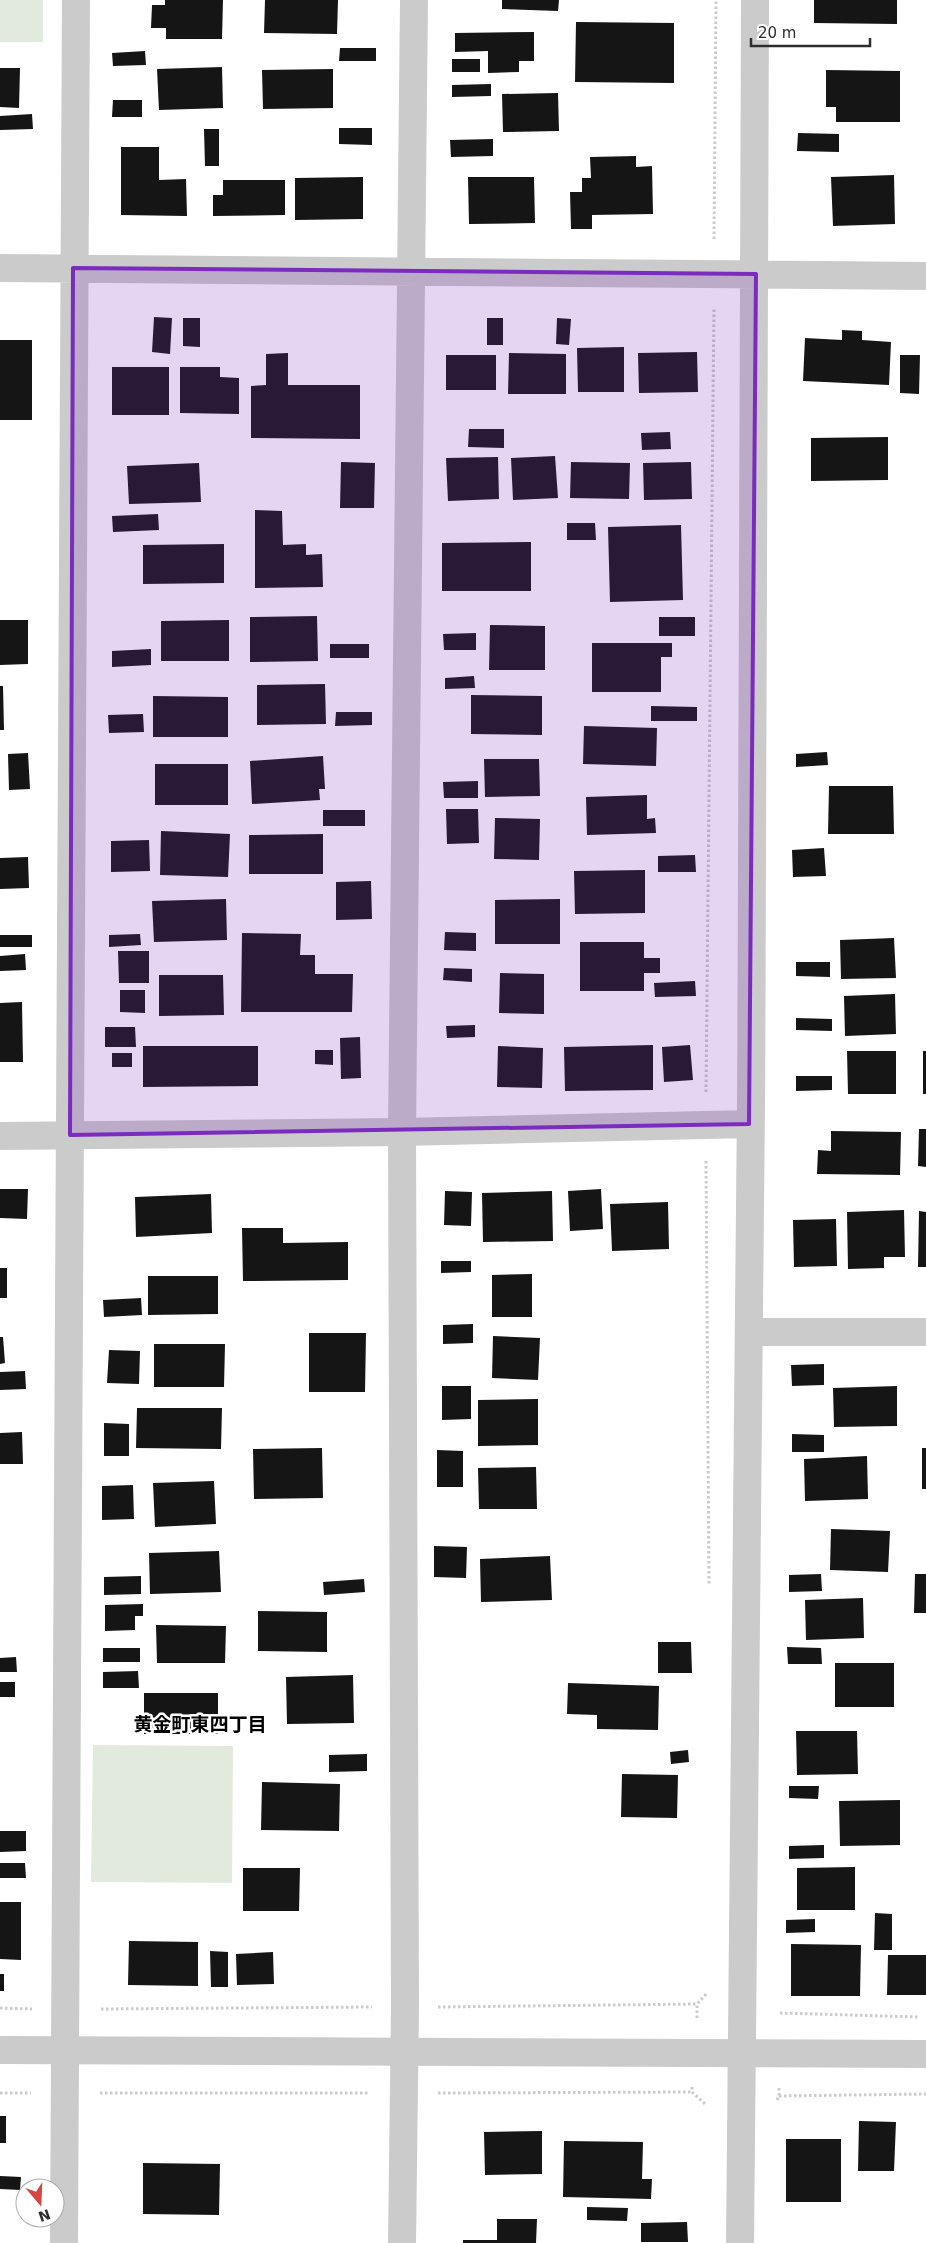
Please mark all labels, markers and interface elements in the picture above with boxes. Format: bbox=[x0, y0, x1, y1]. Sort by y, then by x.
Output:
scale bar bbox=[751, 15, 870, 47]
text: 20 m bbox=[758, 24, 796, 42]
district label: 黄金町東四丁目 bbox=[133, 1713, 267, 1735]
north arrow bbox=[15, 2178, 65, 2228]
text: N bbox=[36, 2206, 52, 2225]

